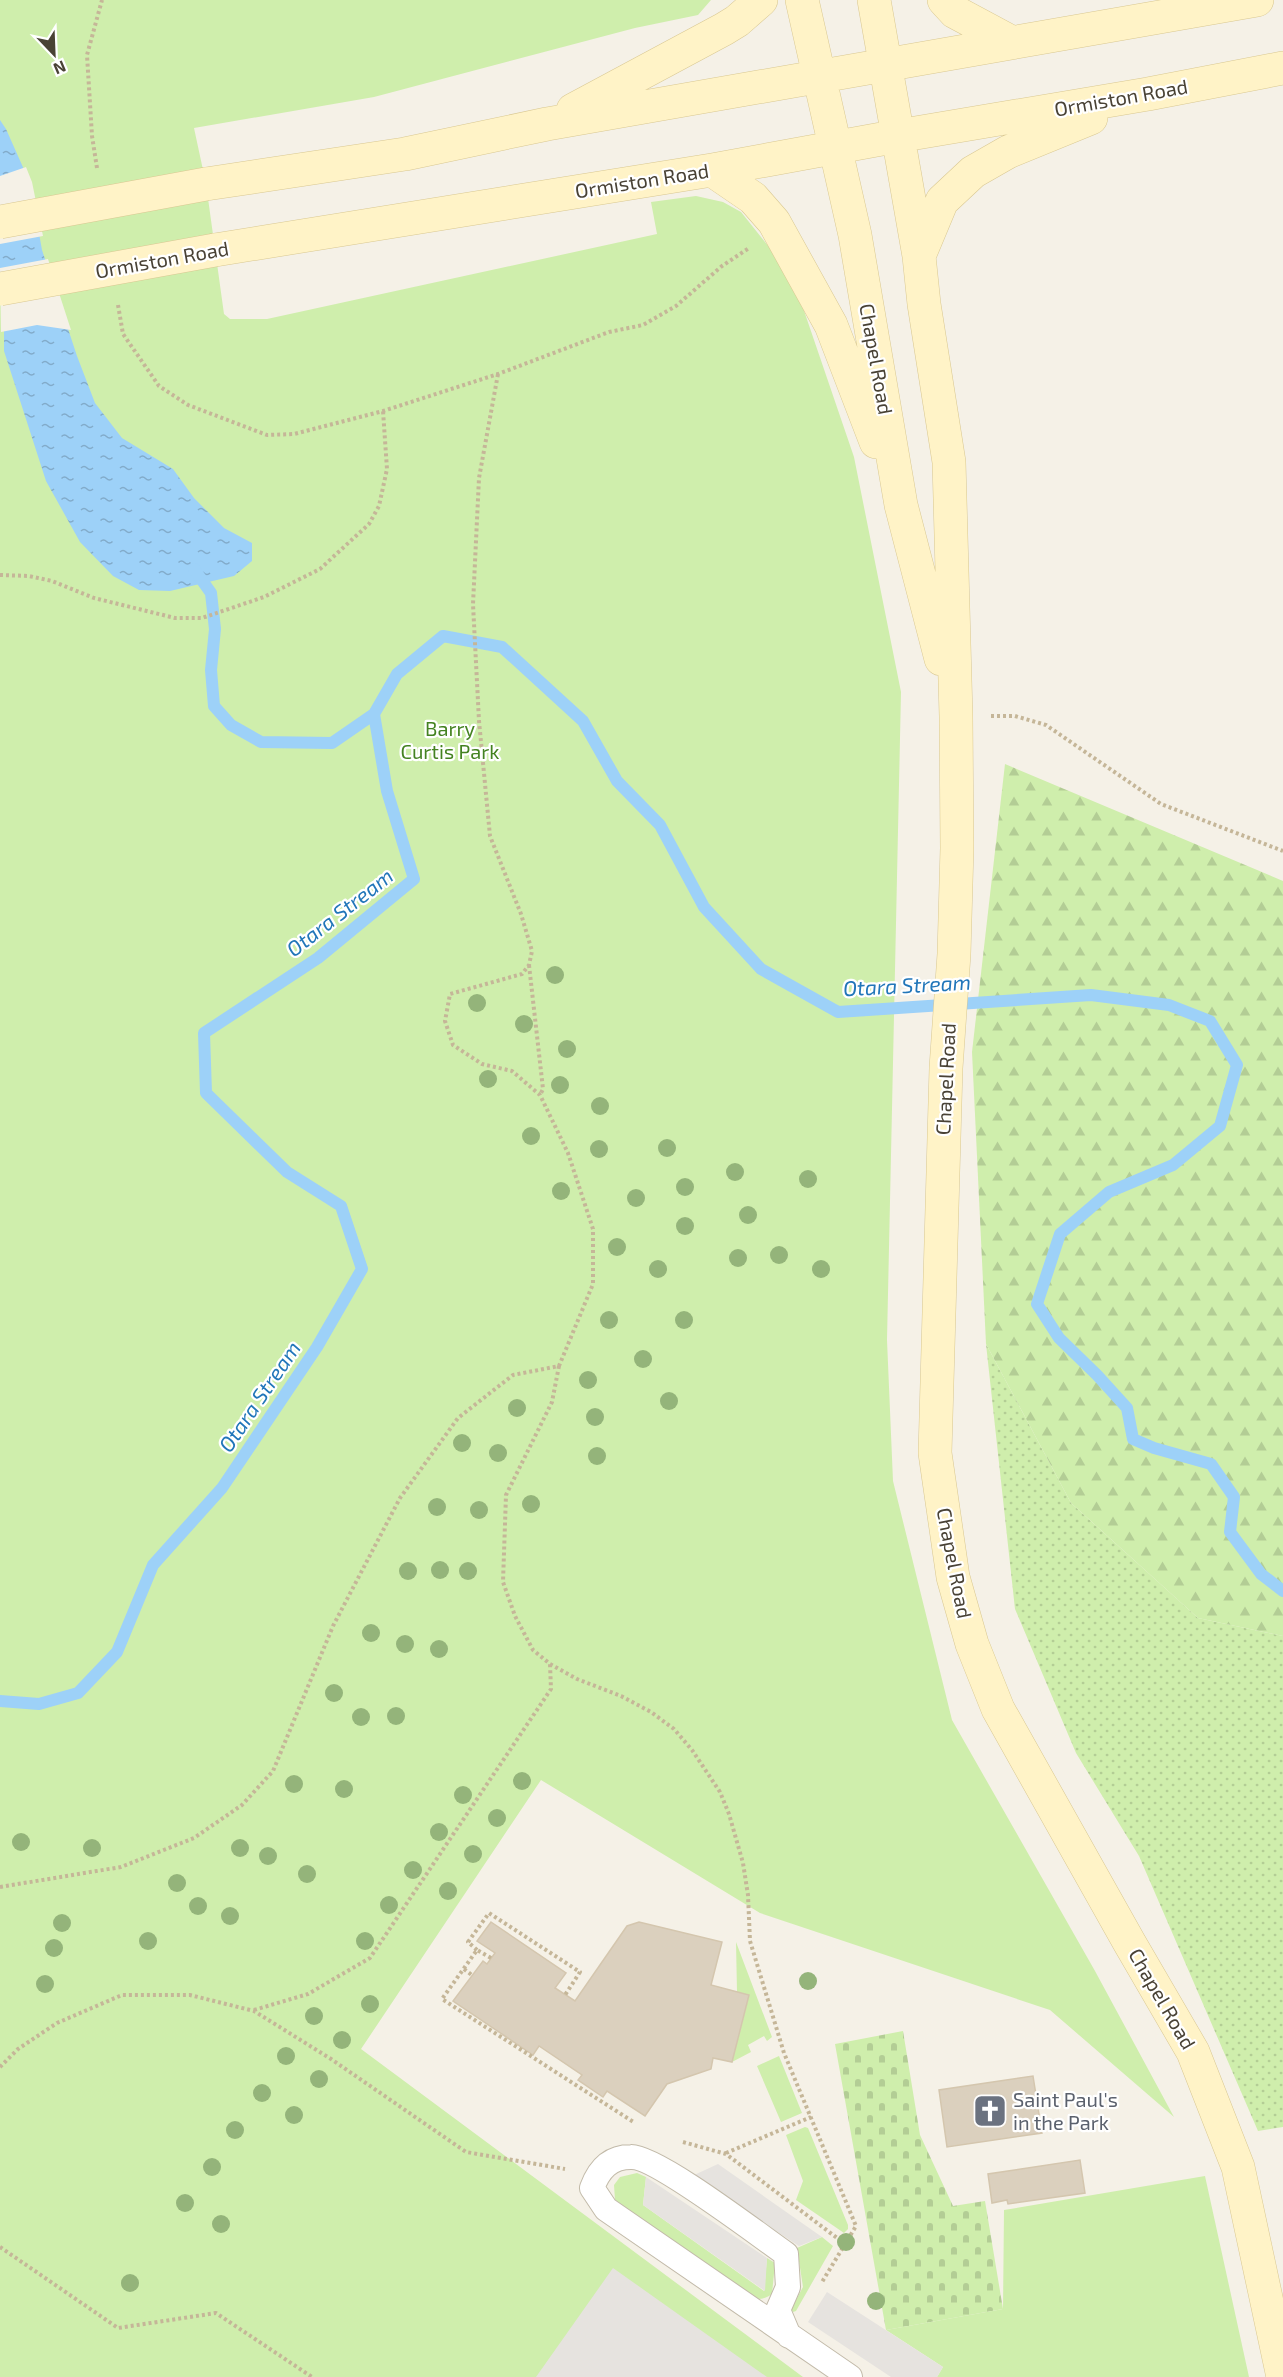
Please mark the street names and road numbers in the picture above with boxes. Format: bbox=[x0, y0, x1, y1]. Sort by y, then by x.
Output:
street label: Ormiston Road bbox=[1052, 73, 1189, 121]
street label: Ormiston Road bbox=[573, 158, 710, 202]
street label: Ormiston Road bbox=[93, 235, 230, 283]
street label: Chapel Road bbox=[855, 301, 899, 416]
street label: Chapel Road bbox=[930, 1022, 960, 1136]
street label: Chapel Road bbox=[932, 1505, 977, 1620]
street label: Chapel Road bbox=[1124, 1944, 1201, 2053]

